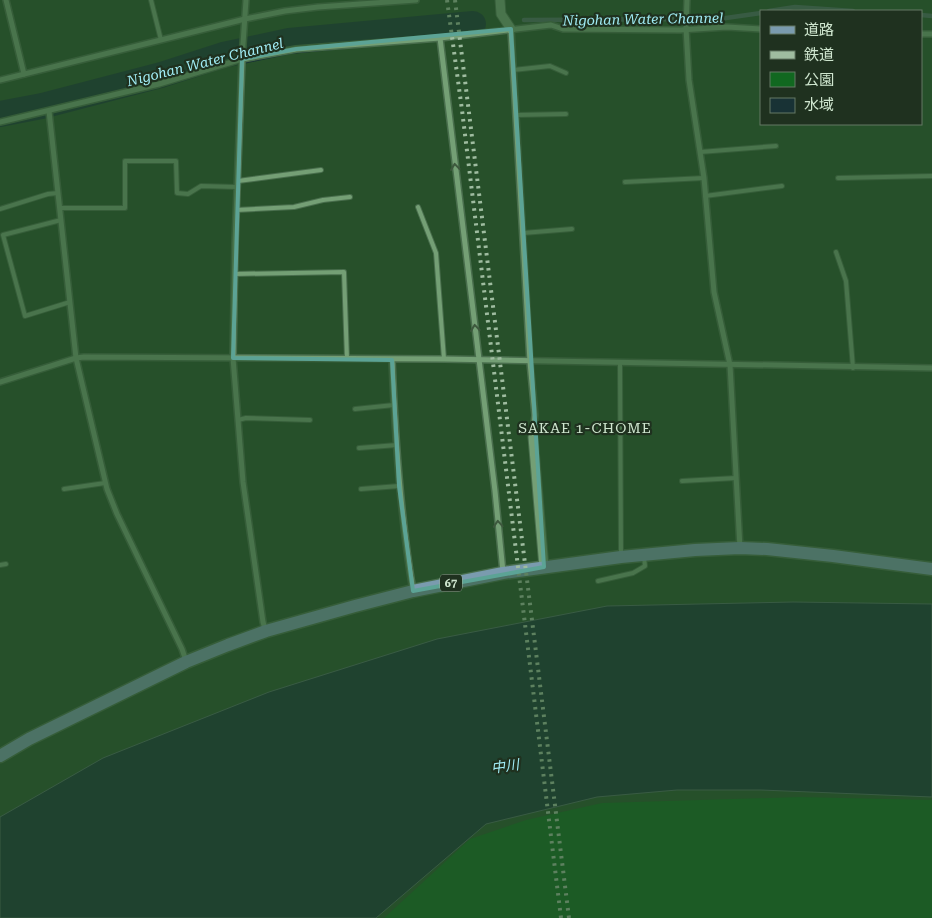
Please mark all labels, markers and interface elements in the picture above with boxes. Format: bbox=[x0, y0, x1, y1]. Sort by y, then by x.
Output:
water label: Nigohan Water Channel bbox=[562, 10, 723, 28]
legend bbox=[760, 10, 922, 125]
text: 道路 bbox=[804, 21, 834, 39]
water label: Nigohan Water Channel bbox=[124, 35, 285, 89]
text: 鉄道 bbox=[804, 46, 834, 64]
text: 公園 bbox=[804, 71, 834, 89]
text: 水域 bbox=[804, 96, 834, 114]
one-way arrow bbox=[450, 162, 461, 170]
one-way arrow bbox=[470, 324, 481, 332]
district label: SAKAE 1-CHOME bbox=[518, 420, 652, 436]
one-way arrow bbox=[492, 520, 503, 528]
road number: 67 bbox=[440, 574, 462, 592]
water label: 中川 bbox=[490, 756, 522, 776]

